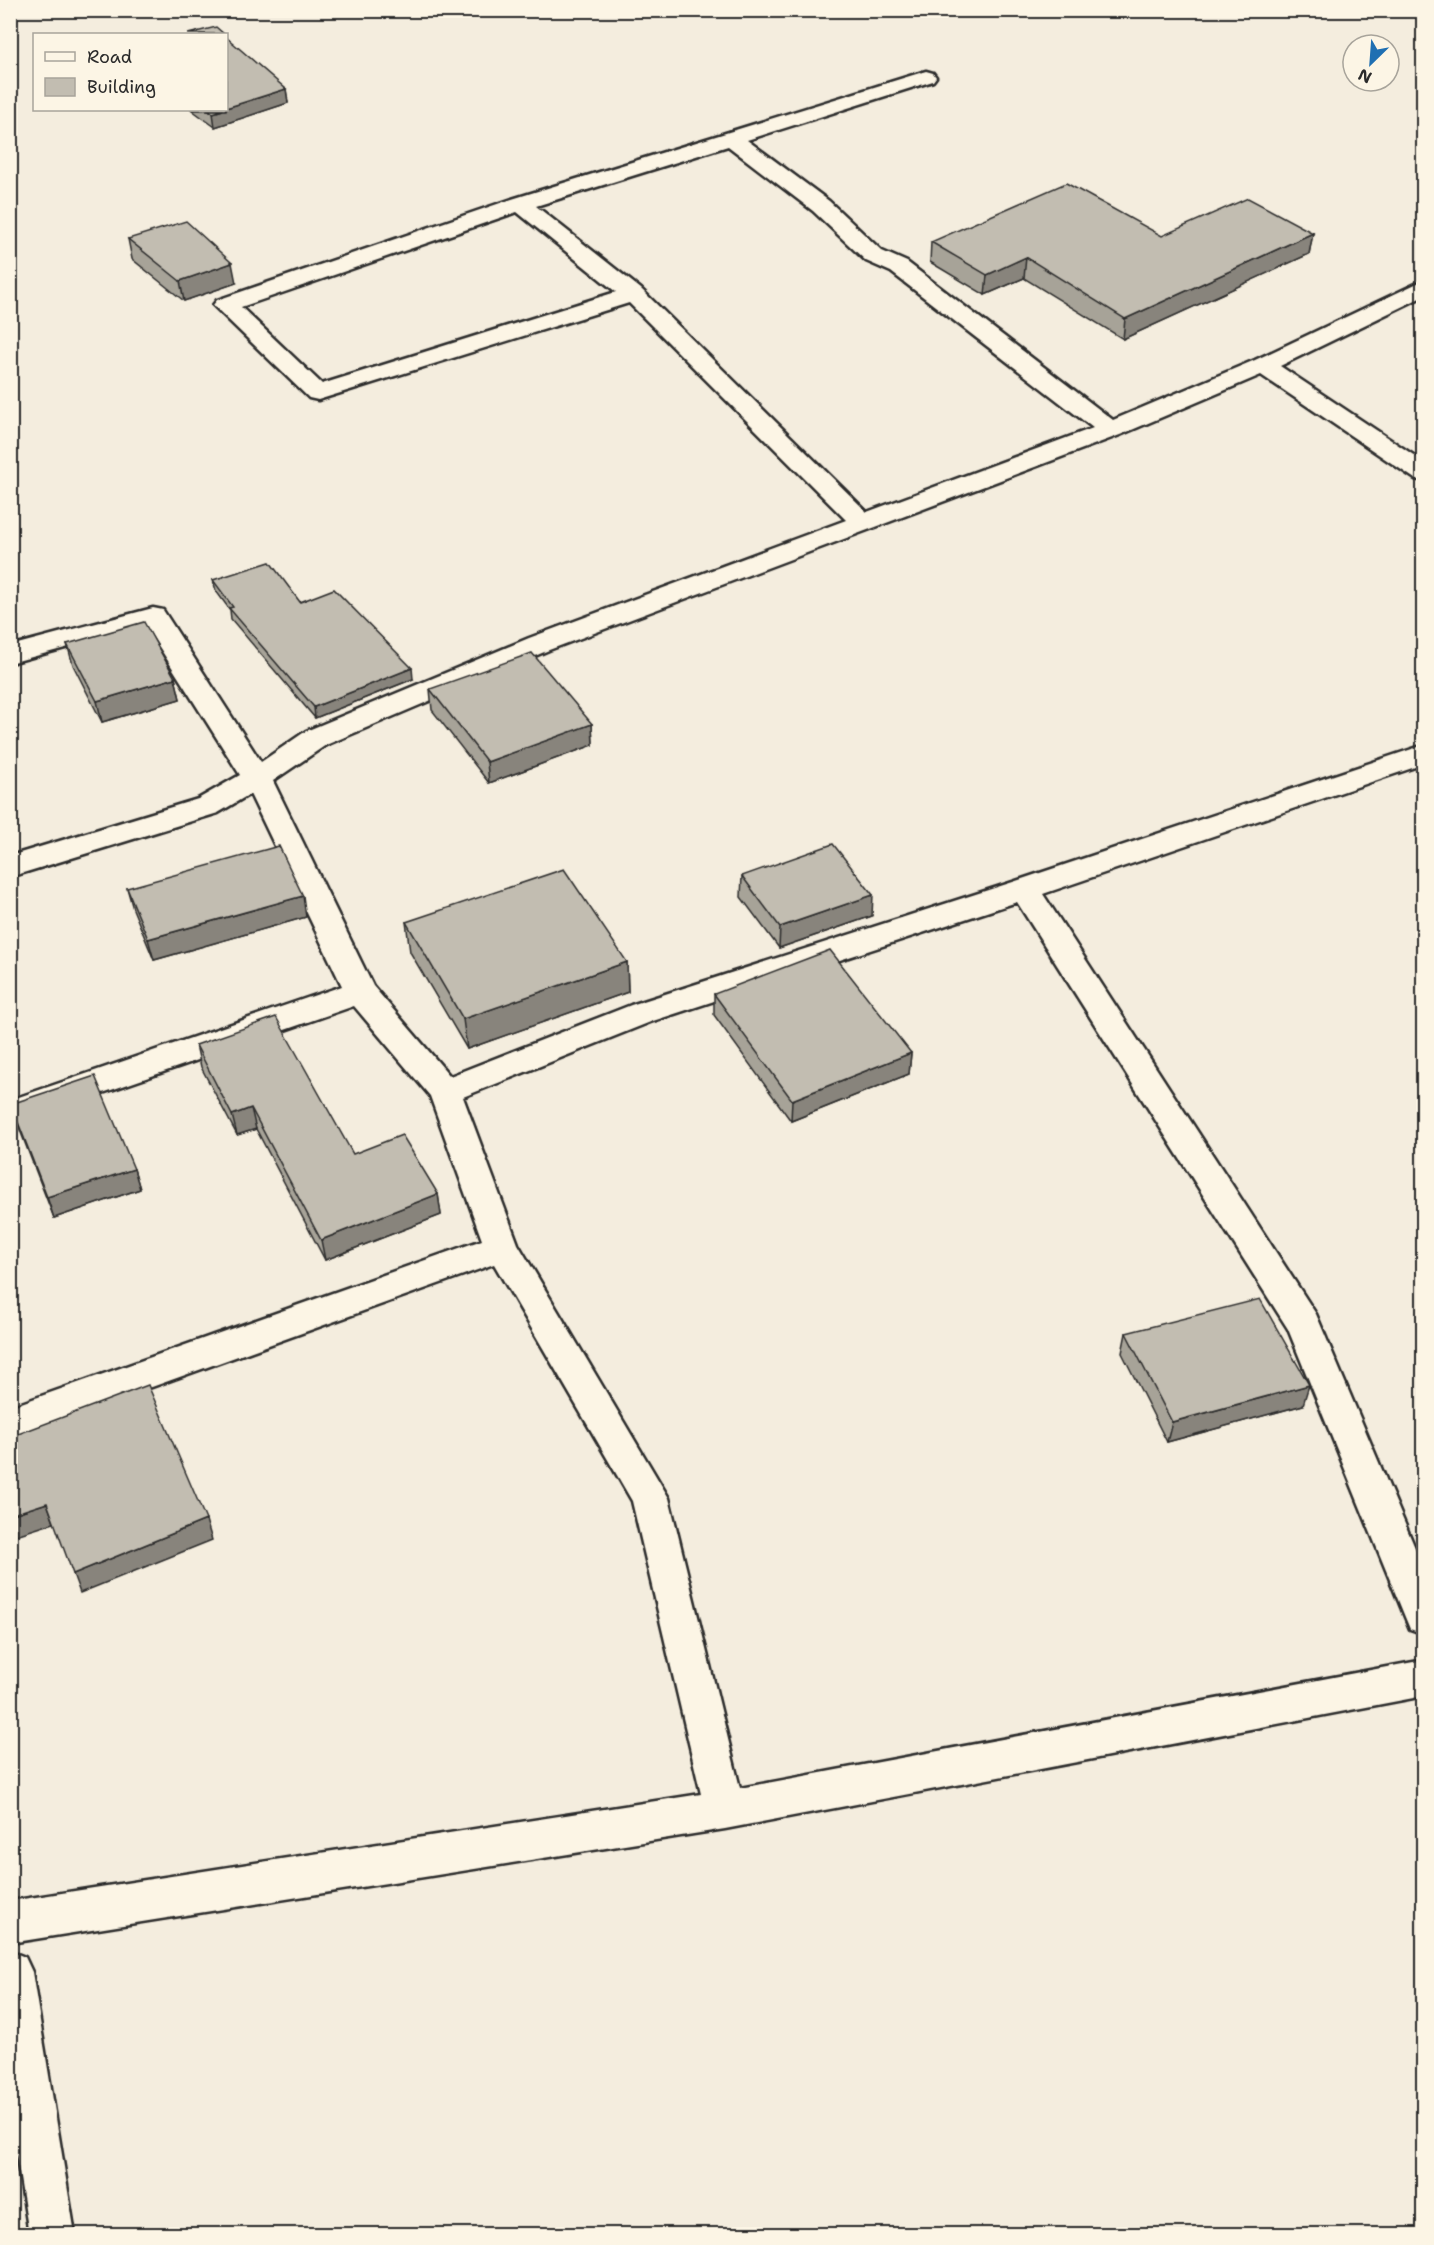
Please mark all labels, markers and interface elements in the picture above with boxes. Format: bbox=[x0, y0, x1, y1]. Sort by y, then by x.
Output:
legend bbox=[33, 33, 228, 111]
north arrow bbox=[1341, 33, 1401, 93]
text: Road bbox=[87, 45, 132, 69]
text: N bbox=[1355, 64, 1375, 88]
text: Building bbox=[87, 75, 156, 99]

